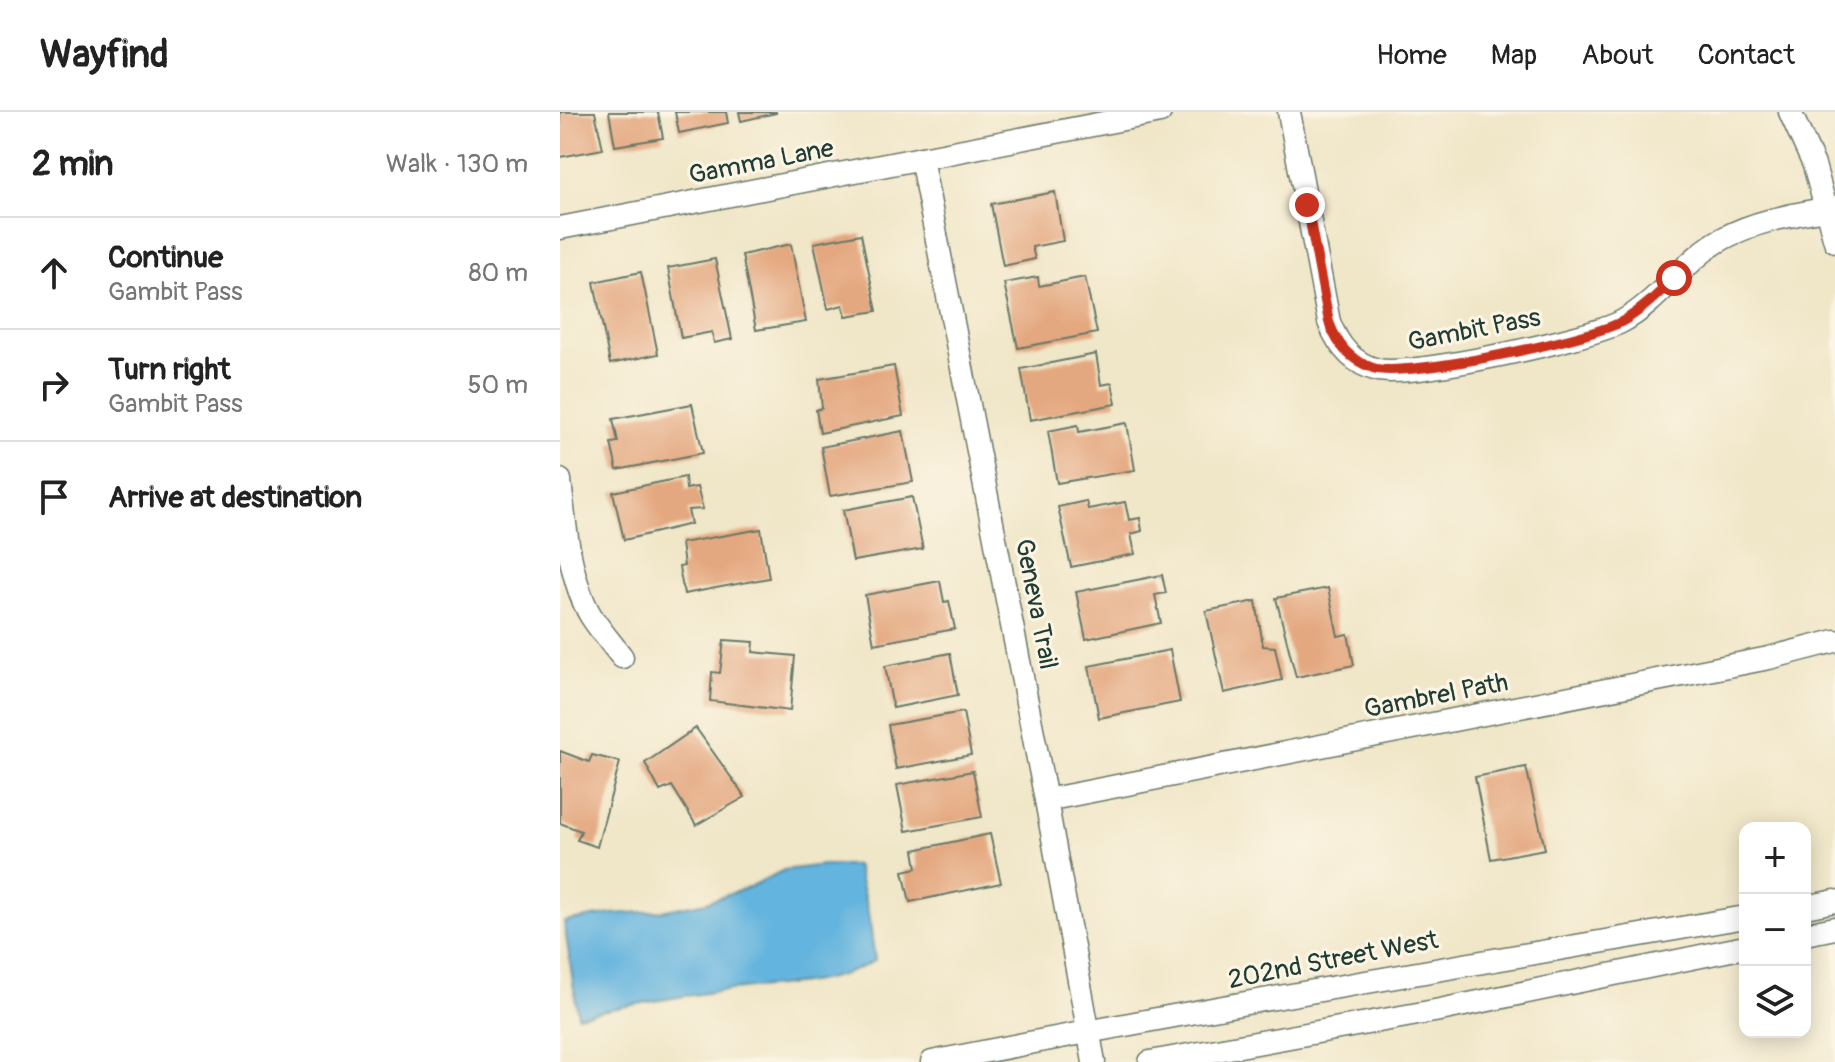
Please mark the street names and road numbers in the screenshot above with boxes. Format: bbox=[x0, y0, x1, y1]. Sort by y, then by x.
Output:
street label: Gamma Lane bbox=[686, 132, 836, 192]
street label: Gambit Pass bbox=[1405, 301, 1544, 359]
street label: Geneva Trail bbox=[1008, 536, 1064, 672]
street label: Gambrel Path bbox=[1362, 666, 1511, 726]
street label: 202nd Street West bbox=[1225, 924, 1441, 996]

